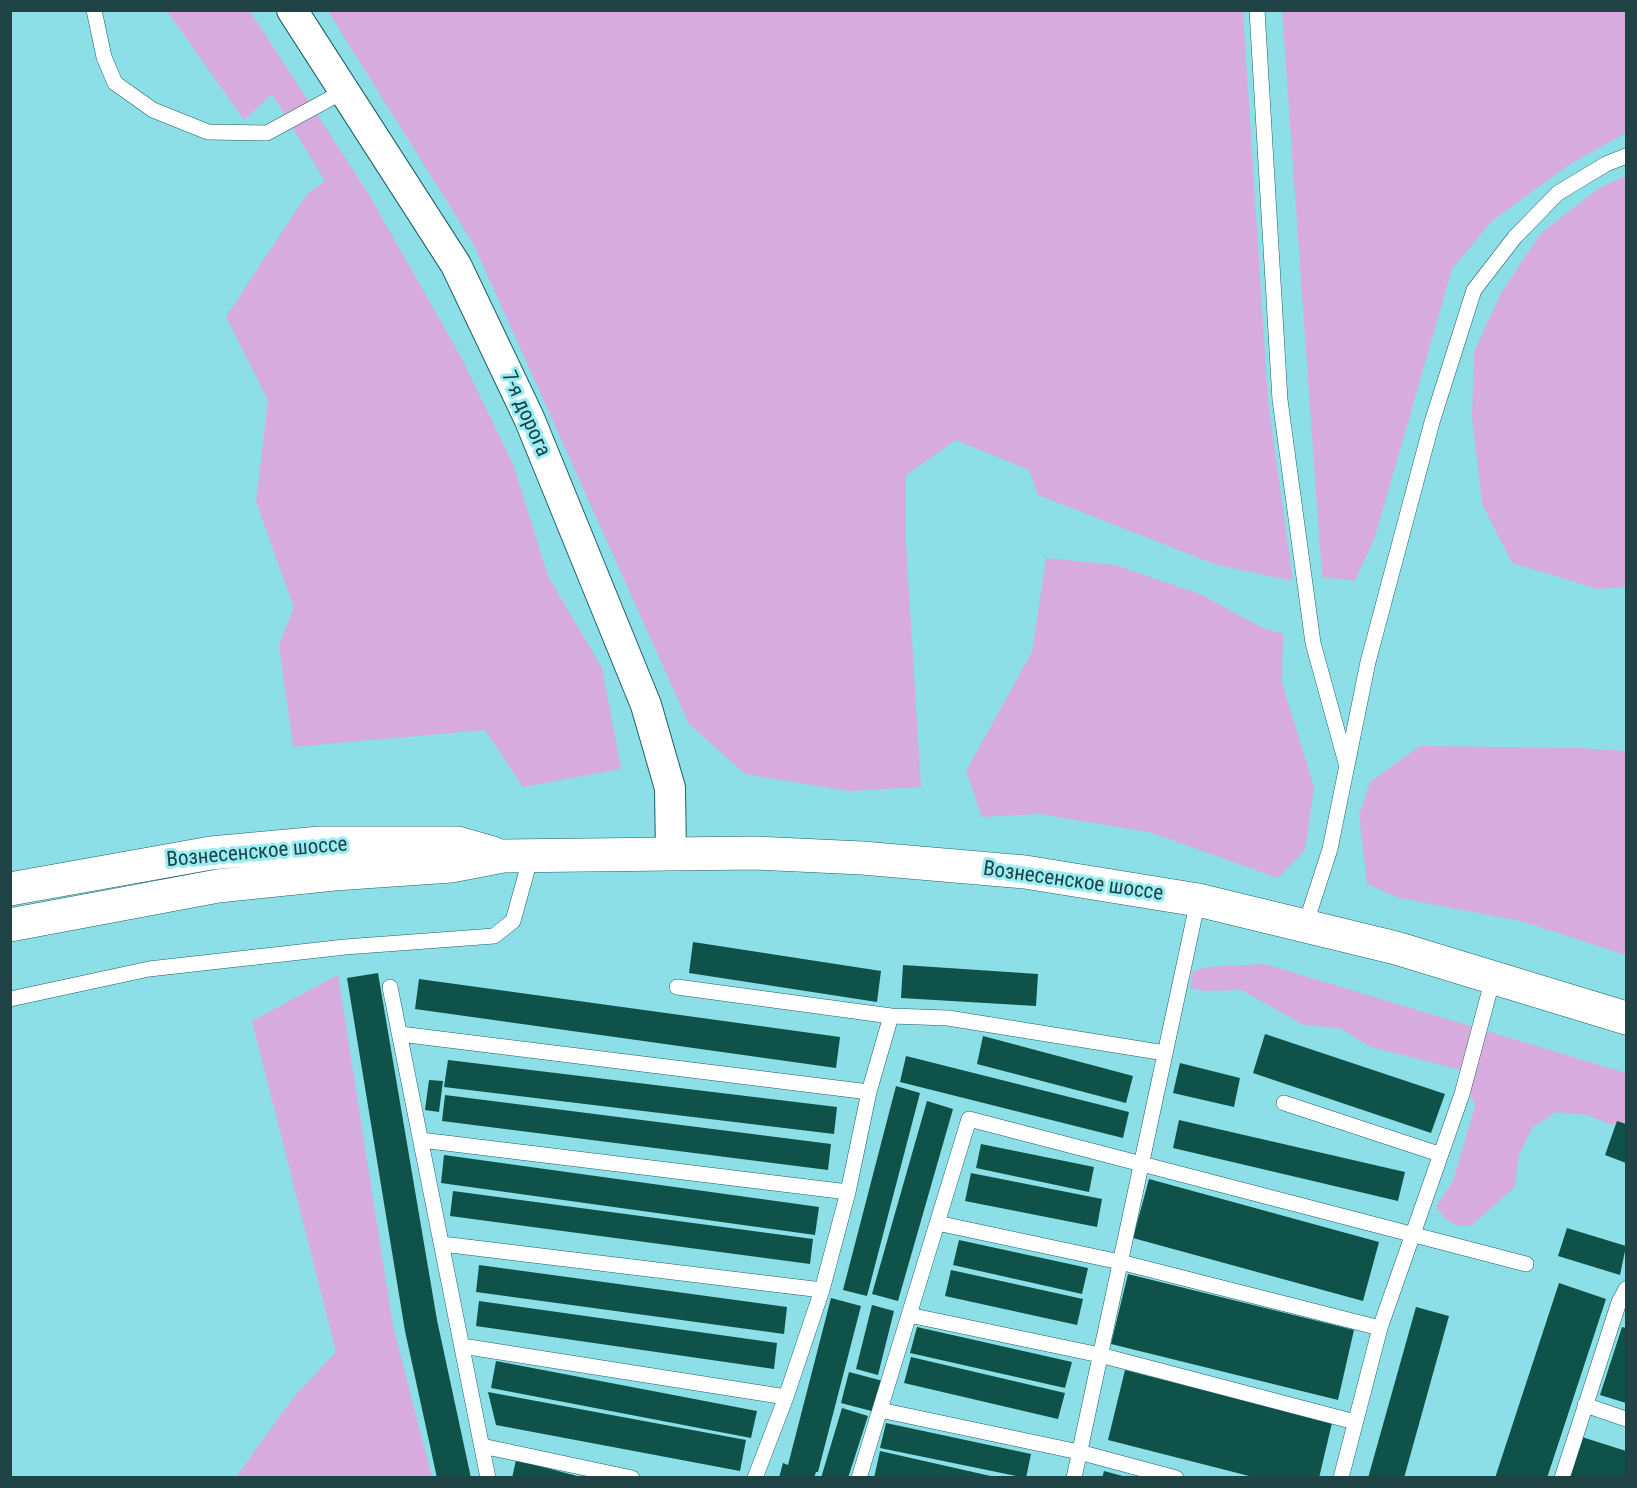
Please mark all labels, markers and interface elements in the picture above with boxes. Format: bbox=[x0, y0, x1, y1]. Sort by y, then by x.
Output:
street label: 7-я дорога bbox=[495, 367, 555, 461]
street label: Вознесенское шоссе bbox=[166, 833, 348, 873]
street label: Вознесенское шоссе bbox=[981, 857, 1165, 907]

